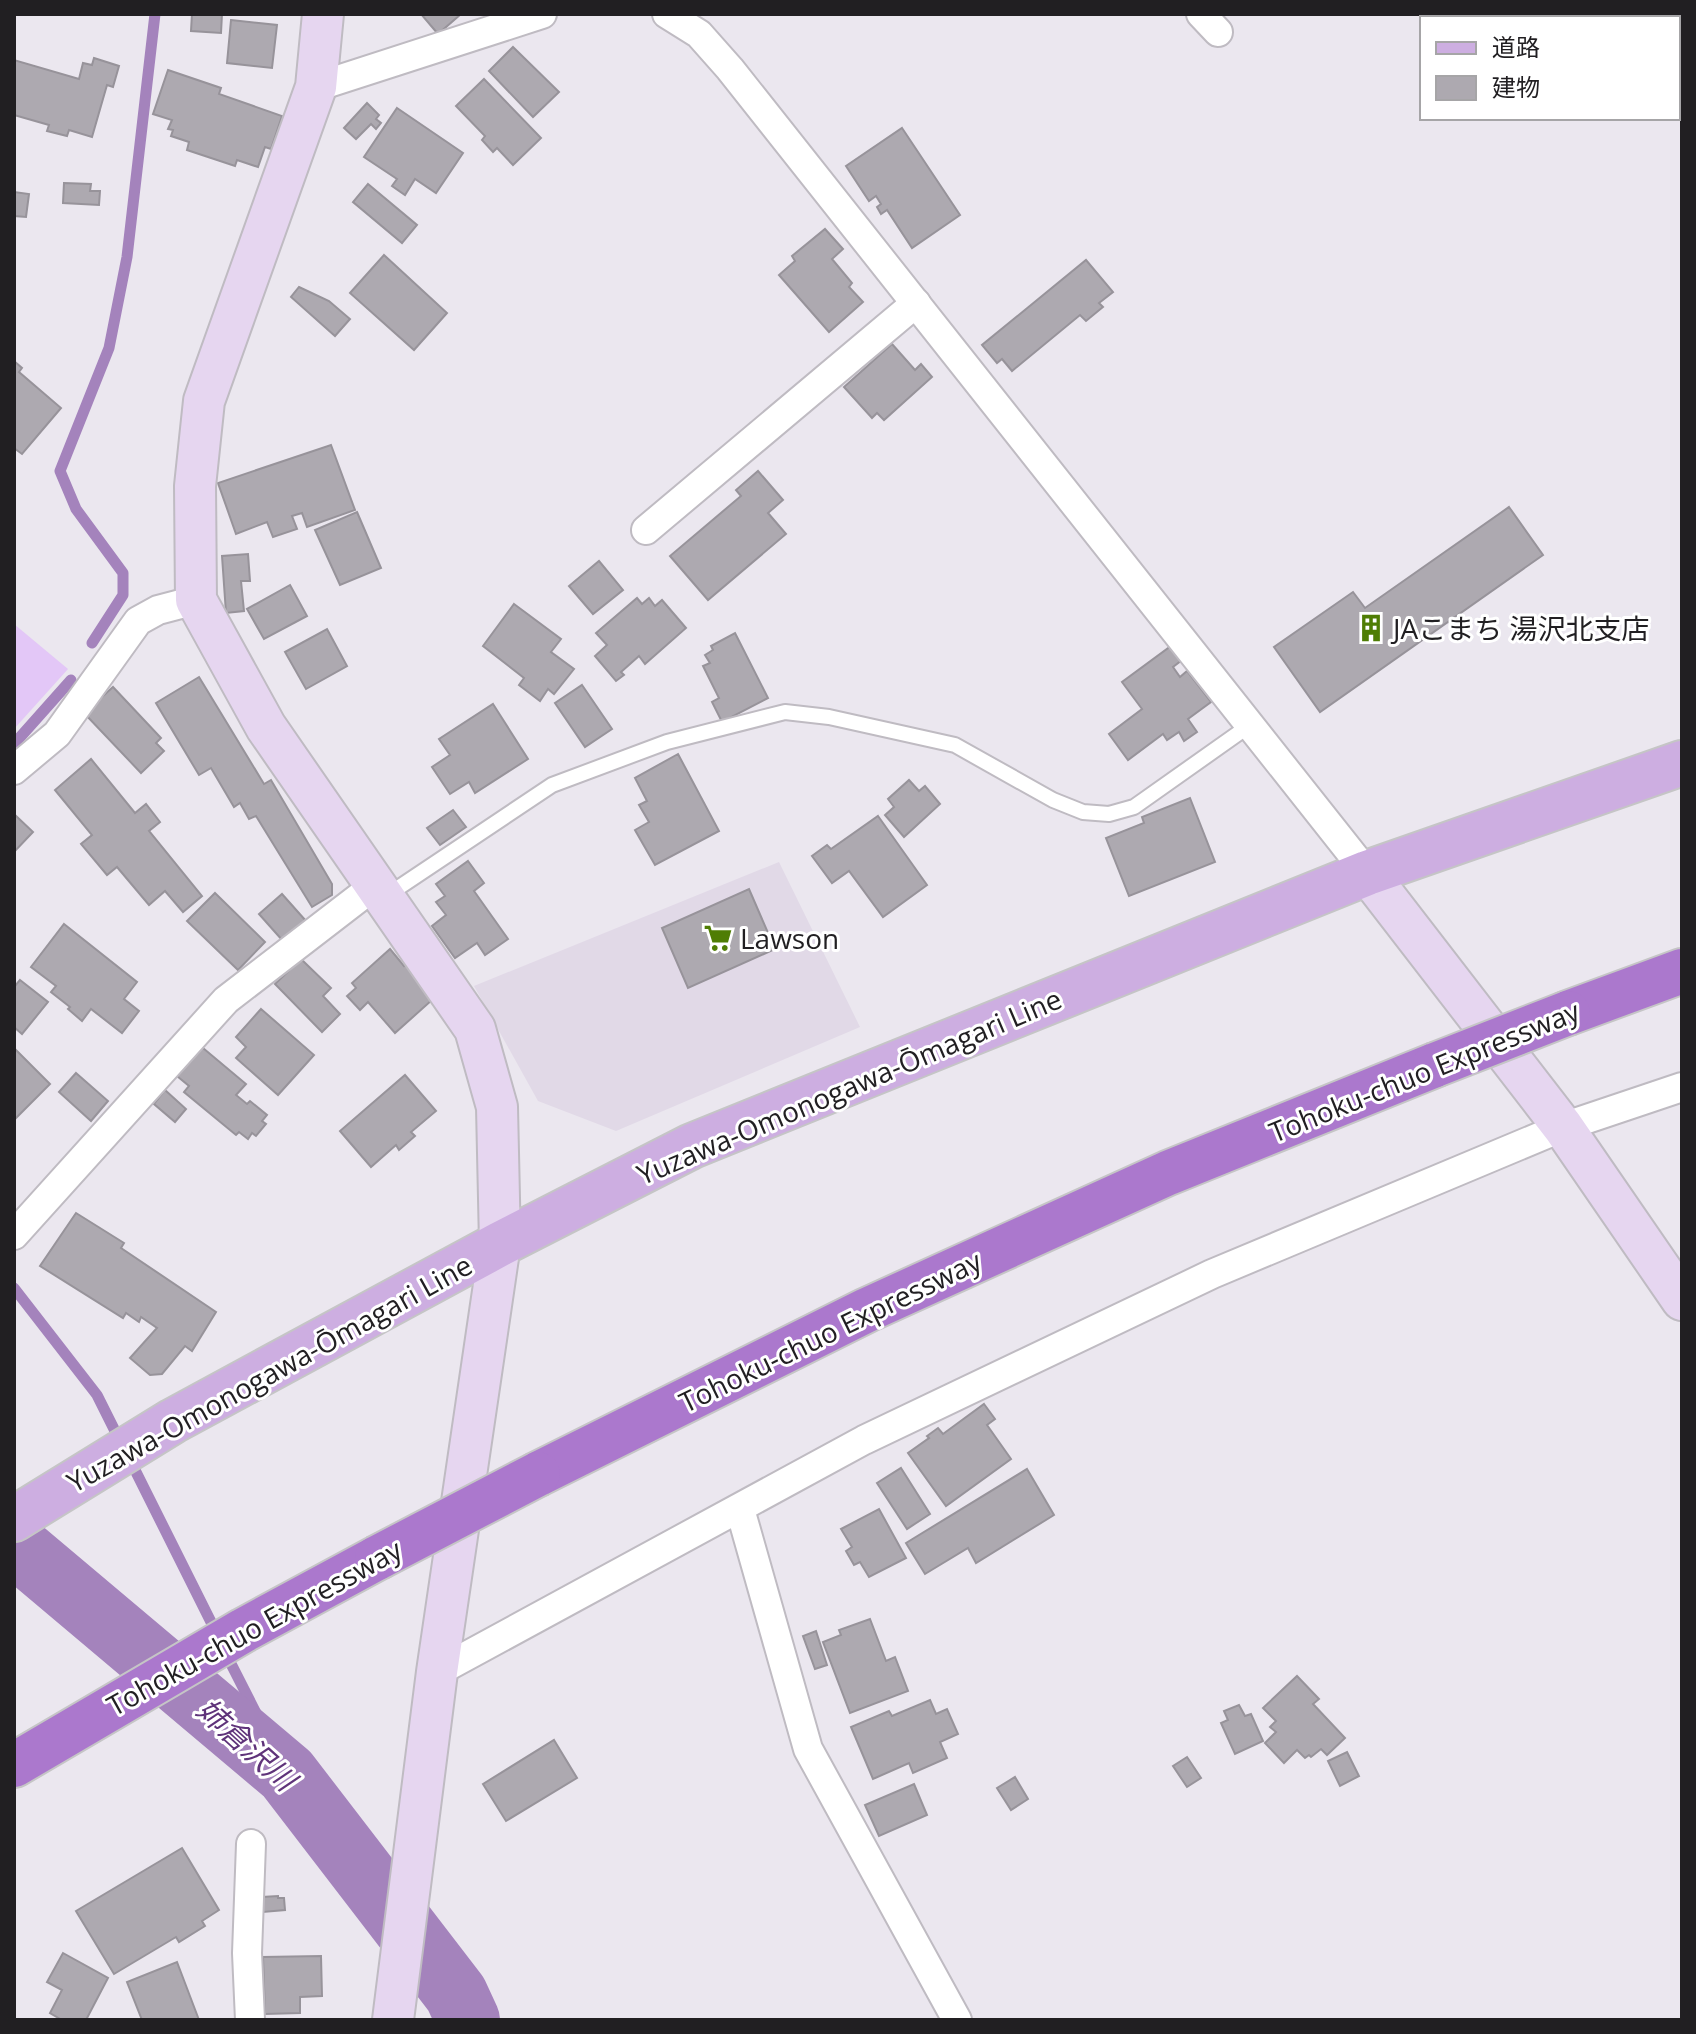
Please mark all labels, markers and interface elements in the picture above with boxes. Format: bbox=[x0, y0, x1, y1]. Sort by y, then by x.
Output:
legend bbox=[1420, 16, 1680, 120]
text: 道路 bbox=[1492, 30, 1540, 63]
text: 建物 bbox=[1492, 70, 1540, 103]
place label: JAこまち 湯沢北支店 bbox=[1390, 609, 1650, 647]
building icon: JAこまち 湯沢北支店 bbox=[1356, 613, 1386, 643]
place label: Lawson bbox=[740, 919, 839, 957]
supermarket icon: Lawson bbox=[703, 923, 733, 953]
street label: Yuzawa-Omonogawa-Ōmagari Line bbox=[631, 979, 1067, 1193]
street label: Tohoku-chuo Expressway bbox=[1263, 991, 1586, 1151]
street label: Tohoku-chuo Expressway bbox=[673, 1241, 988, 1421]
street label: Yuzawa-Omonogawa-Ōmagari Line bbox=[60, 1245, 478, 1501]
street label: Tohoku-chuo Expressway bbox=[100, 1530, 409, 1724]
water label: 姉倉沢川 bbox=[189, 1689, 308, 1801]

